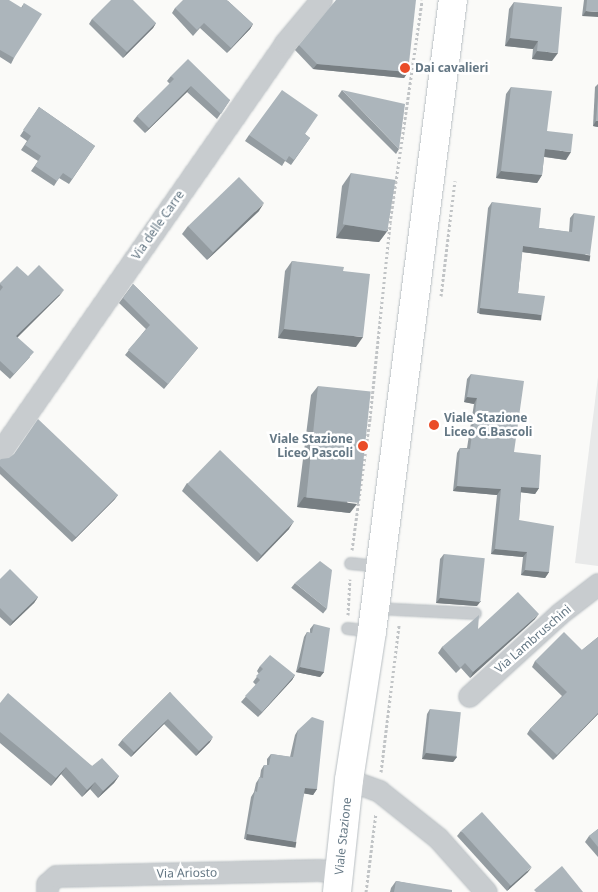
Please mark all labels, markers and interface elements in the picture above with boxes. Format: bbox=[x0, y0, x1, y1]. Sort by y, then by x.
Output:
place label: Dai cavalieri bbox=[415, 61, 488, 75]
marker: Dai cavalieri bbox=[399, 62, 411, 74]
street label: Via delle Carre bbox=[129, 188, 187, 262]
place label: Viale Stazione Liceo G.Bascoli bbox=[444, 411, 532, 439]
marker: Viale Stazione Liceo G.Bascoli bbox=[428, 419, 440, 431]
place label: Viale Stazione Liceo Pascoli bbox=[270, 432, 353, 460]
marker: Viale Stazione Liceo Pascoli bbox=[357, 440, 369, 452]
street label: Via Lambruschini bbox=[492, 602, 574, 676]
street label: Viale Stazione bbox=[332, 797, 354, 875]
street label: Via Ariosto bbox=[157, 865, 217, 881]

